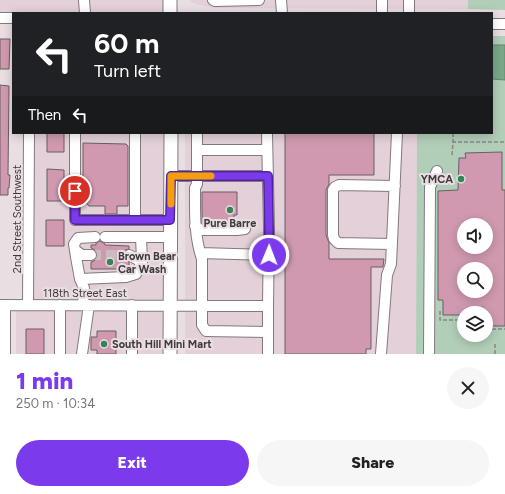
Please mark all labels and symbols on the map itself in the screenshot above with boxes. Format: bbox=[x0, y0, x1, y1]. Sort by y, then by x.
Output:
street label: 2nd Street Southwest bbox=[11, 165, 24, 273]
place label: YMCA bbox=[421, 173, 453, 186]
pin bbox=[58, 174, 92, 208]
marker: YMCA bbox=[456, 174, 466, 184]
marker: Pure Barre bbox=[225, 205, 235, 215]
place label: Pure Barre bbox=[204, 217, 256, 230]
position arrow bbox=[248, 234, 290, 276]
place label: Brown Bear Car Wash bbox=[118, 250, 177, 276]
marker: Brown Bear Car Wash bbox=[105, 257, 115, 267]
street label: 118th Street East bbox=[43, 287, 127, 300]
place label: South Hill Mini Mart bbox=[112, 338, 212, 351]
marker: South Hill Mini Mart bbox=[99, 339, 109, 349]

